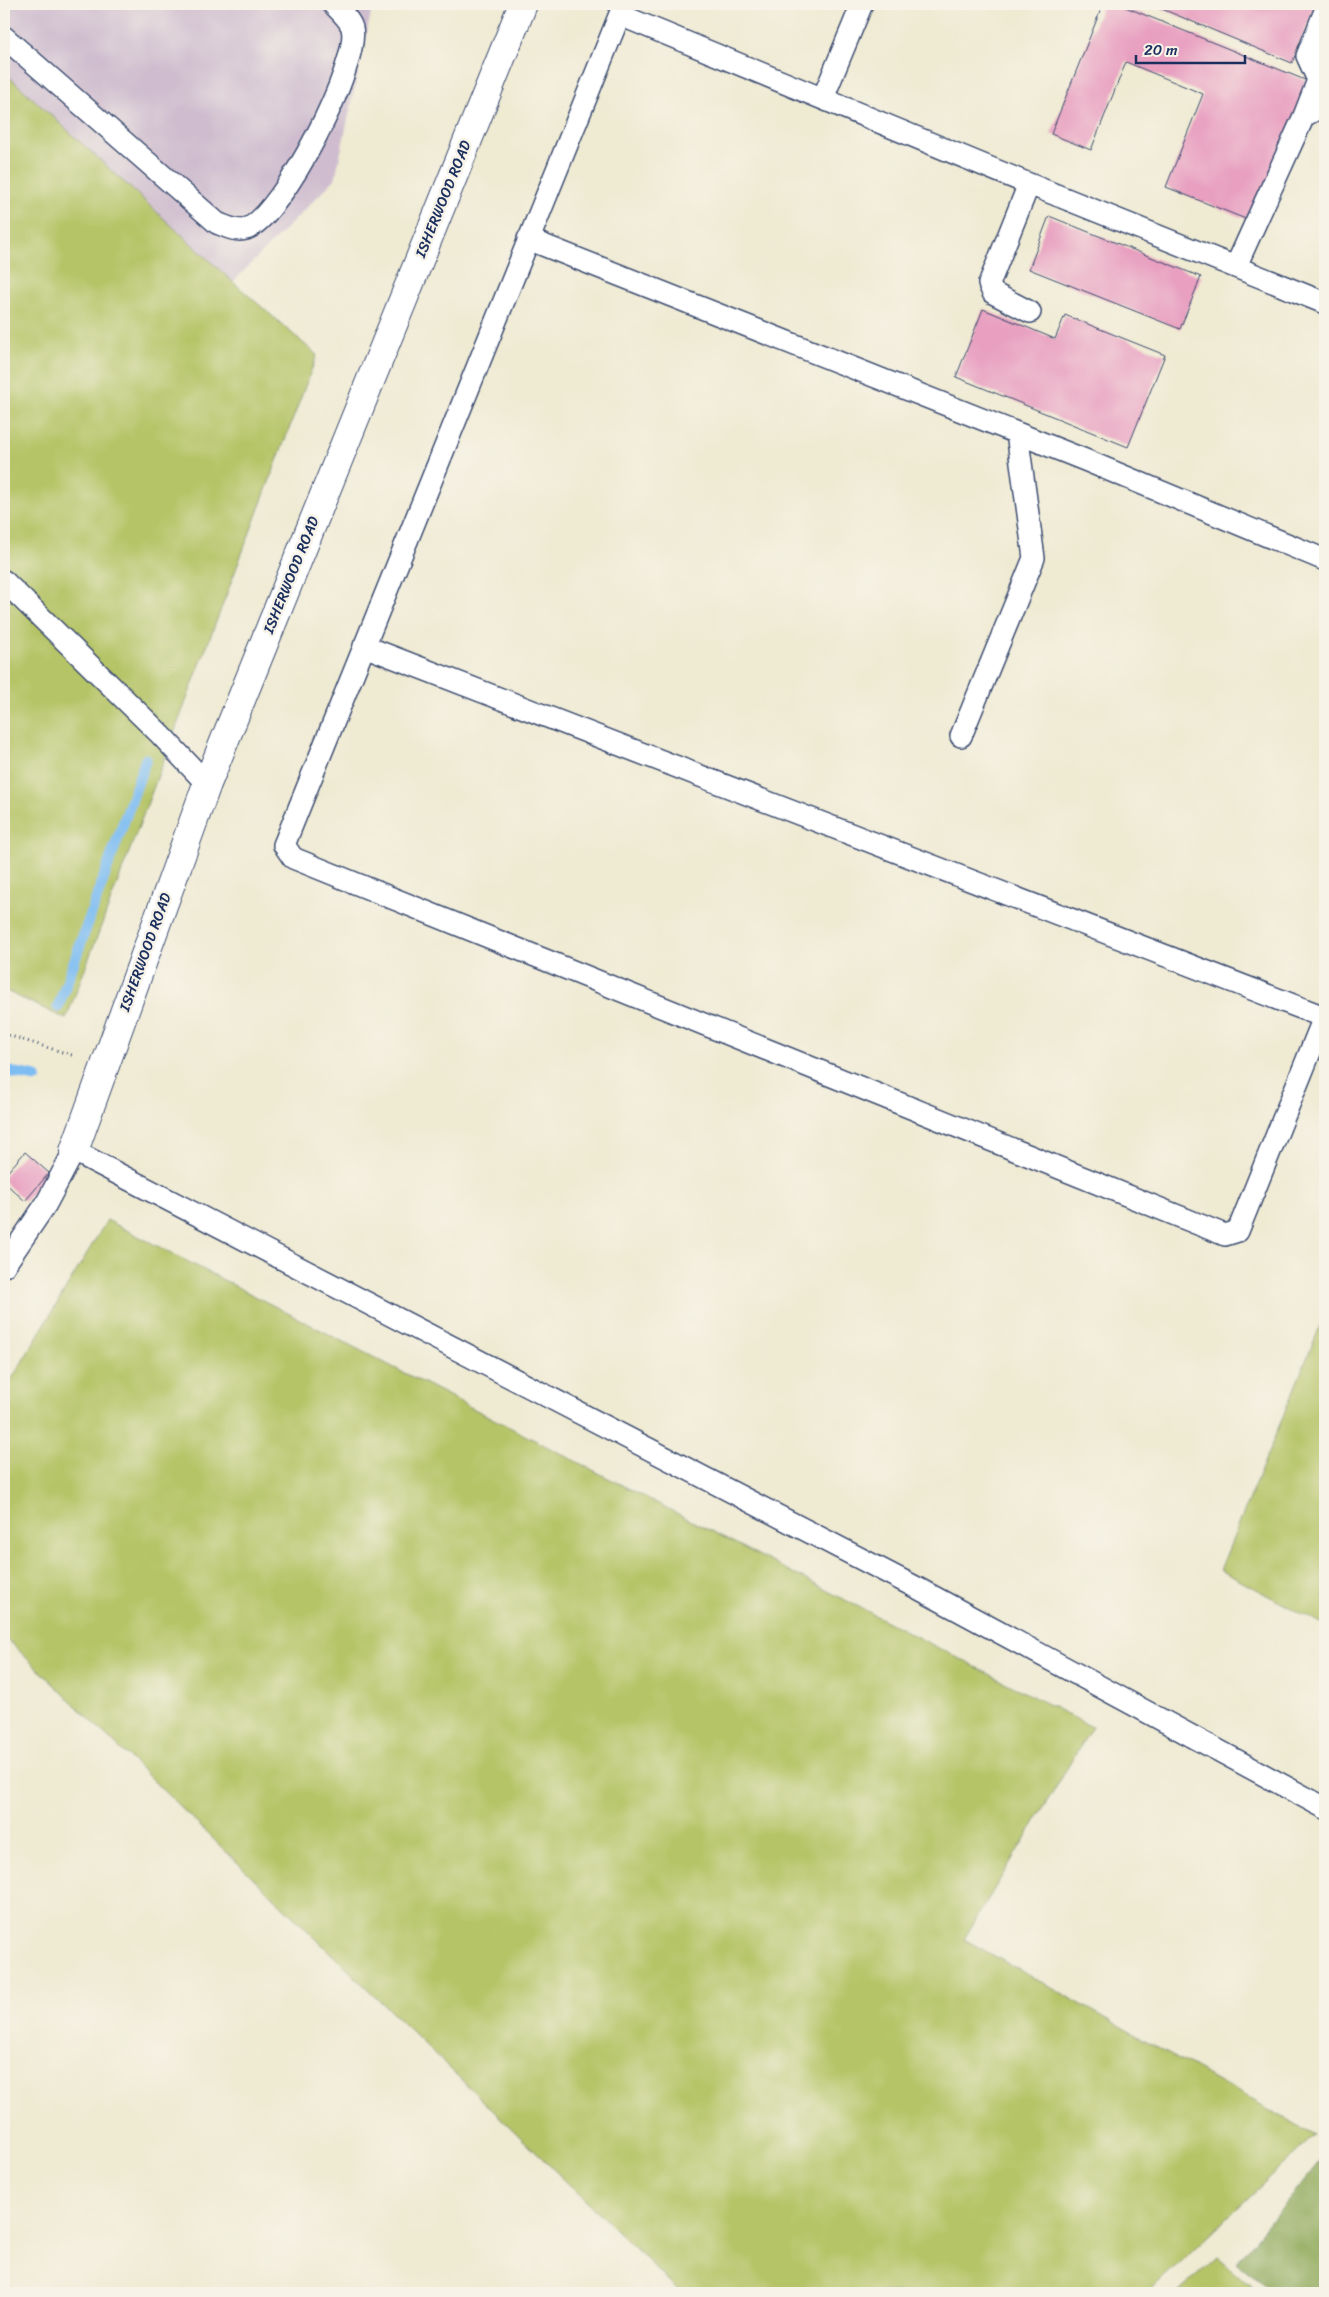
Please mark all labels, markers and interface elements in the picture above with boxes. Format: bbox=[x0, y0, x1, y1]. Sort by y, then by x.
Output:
scale bar bbox=[1136, 32, 1245, 64]
text: 20 m bbox=[1144, 37, 1178, 63]
street label: ISHERWOOD ROAD bbox=[407, 136, 478, 263]
street label: ISHERWOOD ROAD bbox=[255, 512, 326, 639]
street label: ISHERWOOD ROAD bbox=[111, 889, 179, 1016]

